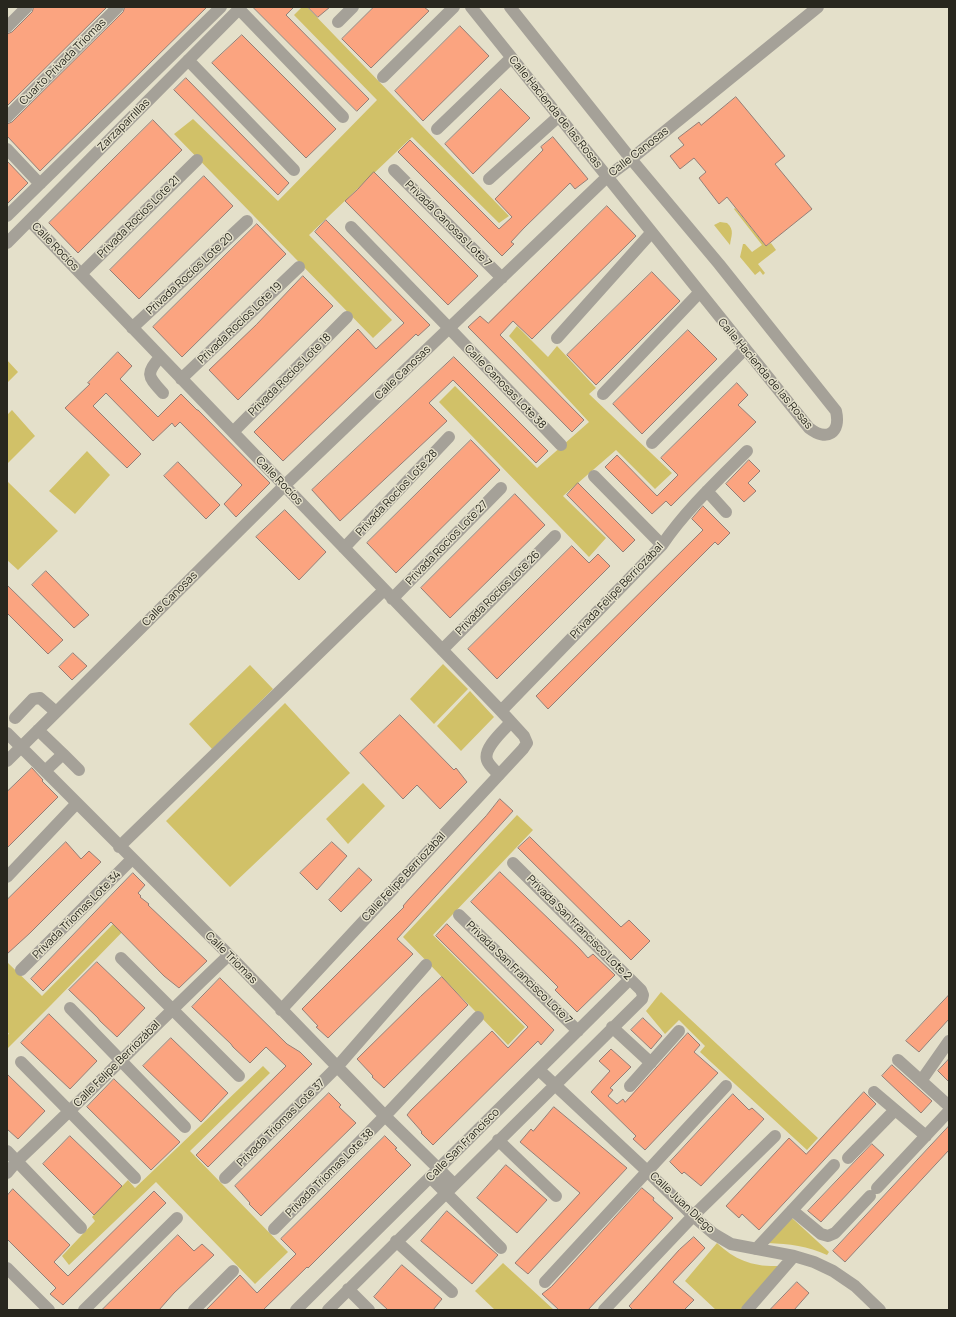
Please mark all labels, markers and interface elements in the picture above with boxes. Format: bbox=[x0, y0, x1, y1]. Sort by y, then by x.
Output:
street label: Cuarto Privada Triomas bbox=[17, 16, 109, 108]
street label: Calle Hacienda de las Rosas bbox=[506, 53, 604, 171]
street label: Zarzaparrillas bbox=[95, 96, 153, 154]
street label: Calle Canosas bbox=[606, 125, 672, 179]
street label: Privada Rocíos Lote 21 bbox=[95, 173, 183, 261]
street label: Privada Canosas Lote 7 bbox=[402, 178, 494, 270]
street label: Calle Rocíos bbox=[29, 220, 81, 274]
street label: Privada Rocíos Lote 20 bbox=[144, 230, 236, 318]
street label: Privada Rocíos Lote 19 bbox=[195, 279, 285, 367]
street label: Calle Hacienda de las Rosas bbox=[715, 316, 815, 432]
street label: Privada Rocíos Lote 18 bbox=[246, 331, 334, 419]
street label: Calle Canosas Lote 38 bbox=[461, 342, 549, 432]
street label: Calle Canosas bbox=[372, 343, 434, 403]
street label: Privada Rocíos Lote 28 bbox=[354, 447, 440, 539]
street label: Calle Rocíos bbox=[253, 454, 305, 508]
street label: Privada Rocíos Lote 27 bbox=[403, 498, 491, 588]
street label: Privada Felipe Berriozábal bbox=[568, 540, 666, 642]
street label: Privada Rocíos Lote 26 bbox=[453, 548, 543, 638]
street label: Calle Canosas bbox=[140, 569, 200, 629]
street label: Calle Felipe Berriozábal bbox=[359, 830, 449, 924]
street label: Privada Triomas Lote 34 bbox=[30, 868, 124, 962]
street label: Privada San Francisco Lote 2 bbox=[524, 873, 634, 983]
street label: Privada San Francisco Lote 7 bbox=[463, 919, 575, 1027]
street label: Calle Triomas bbox=[202, 929, 260, 987]
street label: Calle Felipe Berriozábal bbox=[71, 1018, 163, 1110]
street label: Privada Triomas Lote 37 bbox=[234, 1076, 328, 1170]
street label: Calle San Francisco bbox=[424, 1106, 502, 1184]
street label: Privada Triomas Lote 38 bbox=[283, 1126, 377, 1220]
street label: Calle Juan Diego bbox=[647, 1170, 717, 1236]

